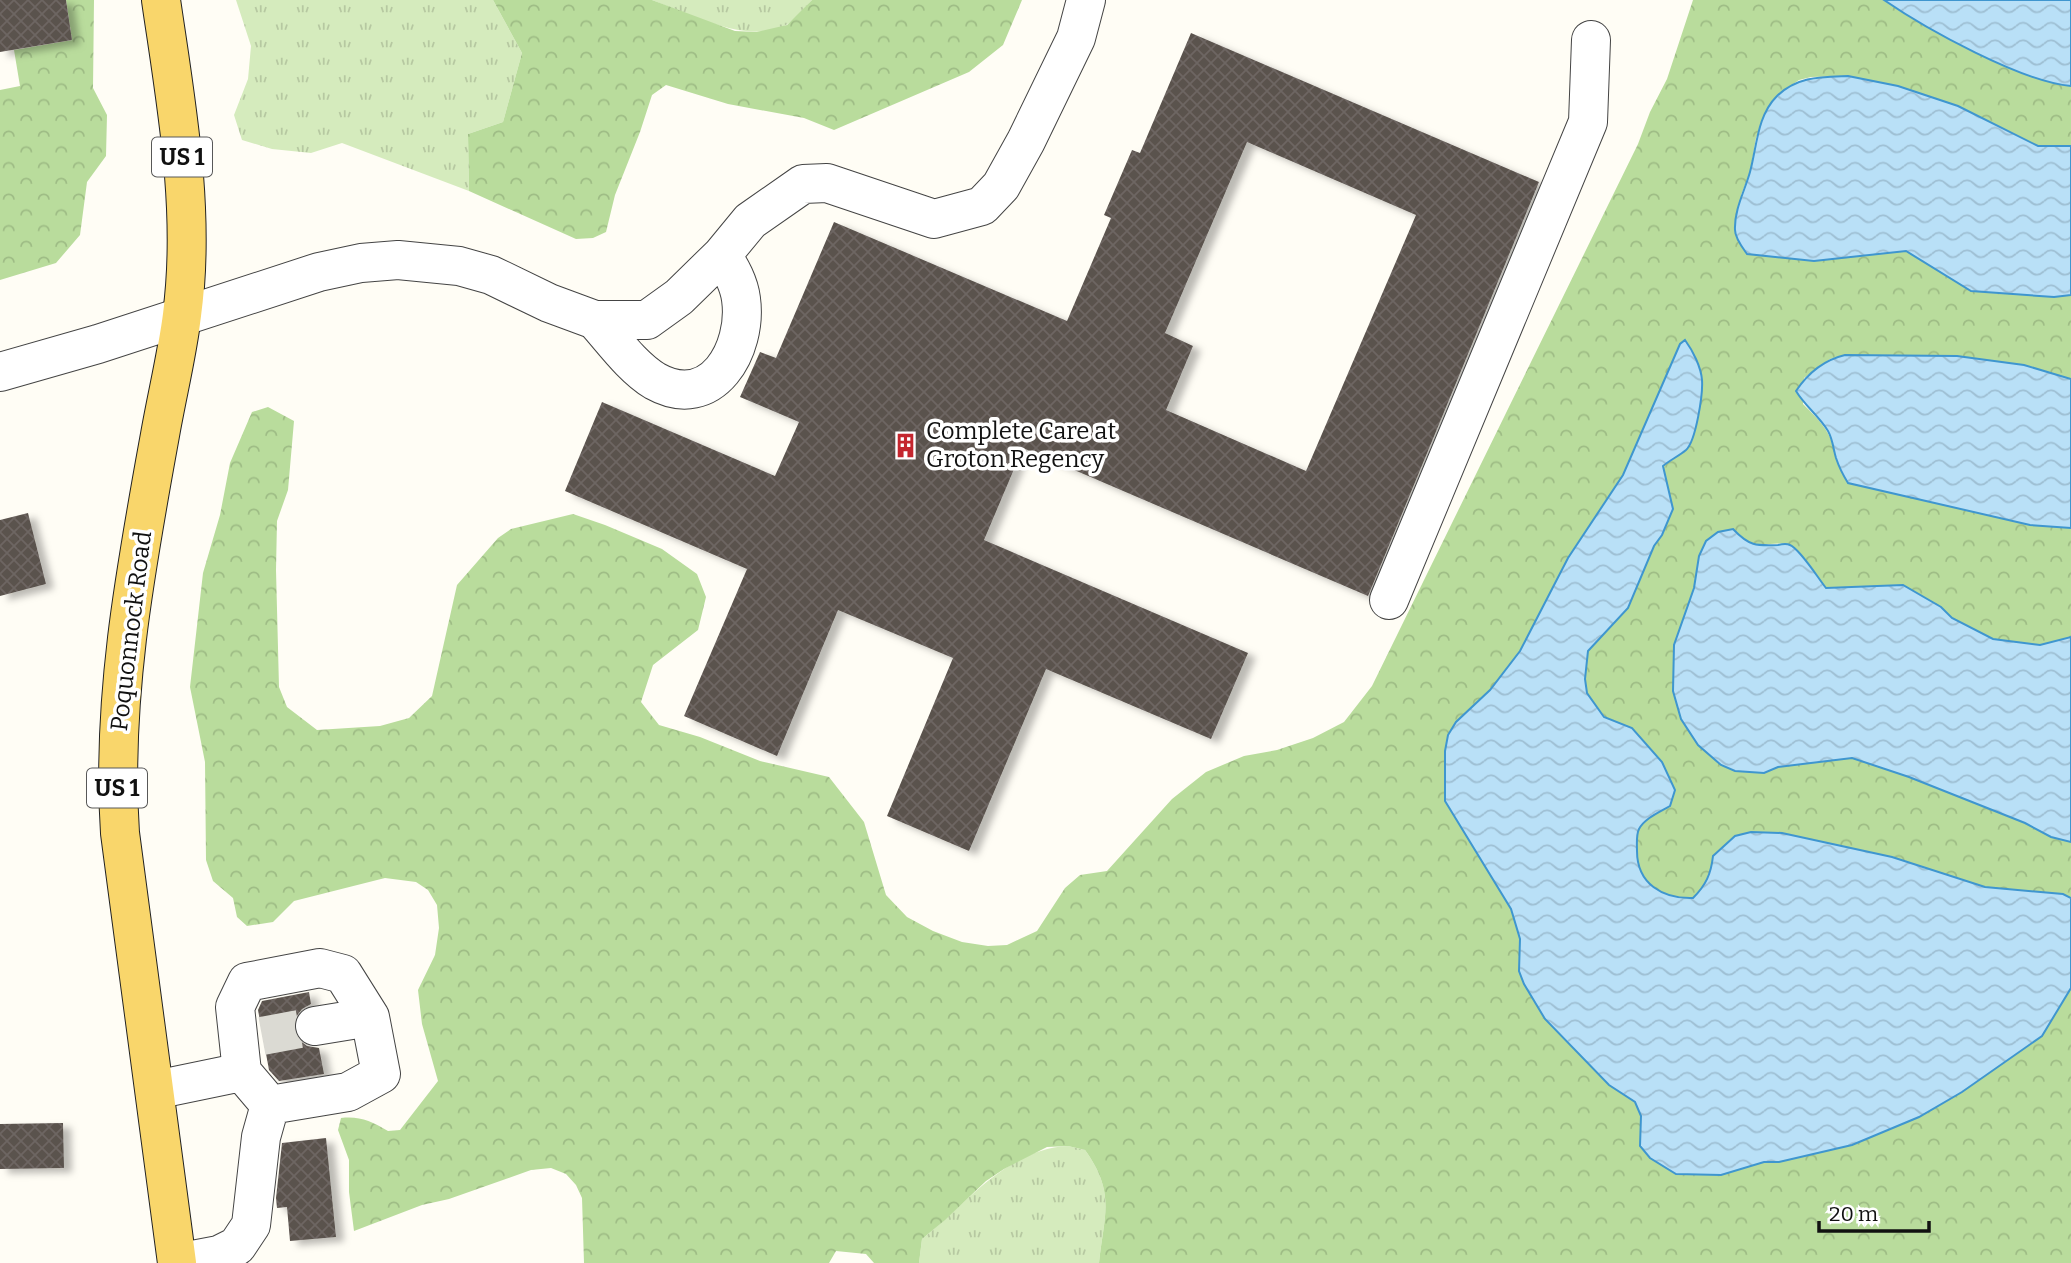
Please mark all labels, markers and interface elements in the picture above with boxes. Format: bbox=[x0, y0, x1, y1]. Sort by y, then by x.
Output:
road number: US 1 bbox=[152, 138, 212, 176]
place label: Complete Care at Groton Regency bbox=[926, 417, 1116, 473]
building icon: Complete Care at Groton Regency bbox=[892, 431, 920, 459]
street label: Poquonnock Road bbox=[105, 529, 157, 733]
road number: US 1 bbox=[87, 768, 147, 808]
scale bar bbox=[1819, 1190, 1929, 1234]
text: 20 m bbox=[1829, 1201, 1878, 1227]

